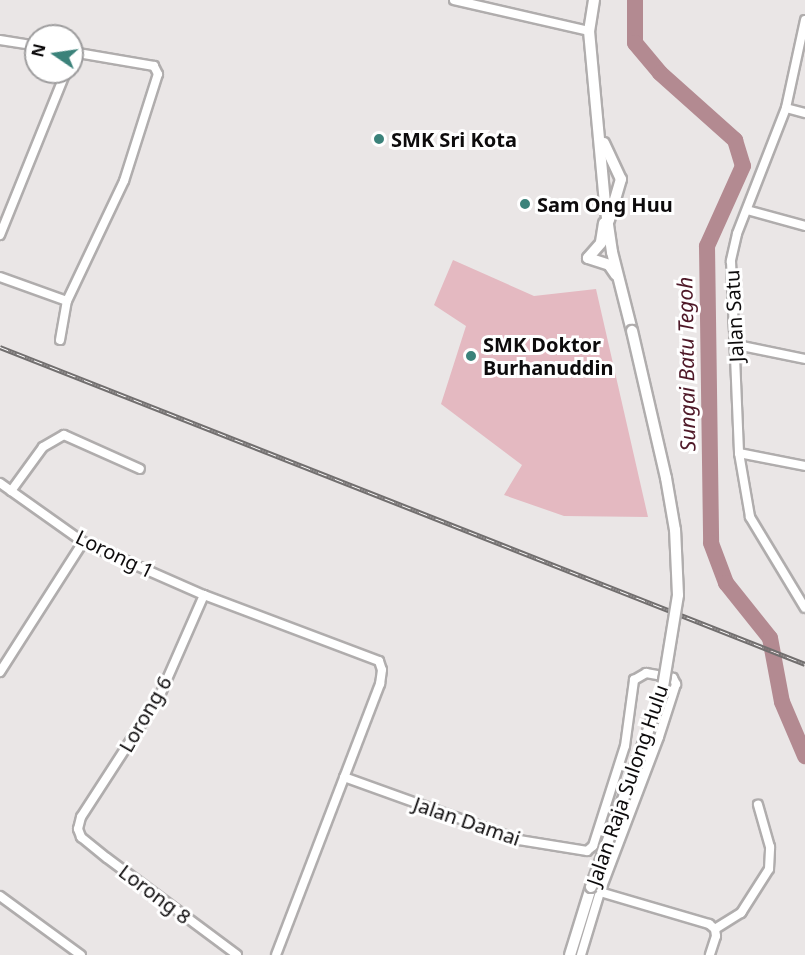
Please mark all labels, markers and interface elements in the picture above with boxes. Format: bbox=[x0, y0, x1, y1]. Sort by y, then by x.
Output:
north arrow bbox=[24, 24, 84, 84]
text: N bbox=[26, 42, 51, 59]
place label: SMK Sri Kota bbox=[391, 127, 517, 151]
marker: SMK Sri Kota bbox=[372, 132, 386, 146]
place label: Sam Ong Huu bbox=[537, 192, 673, 216]
marker: Sam Ong Huu bbox=[518, 197, 532, 211]
street label: Jalan Satu bbox=[720, 269, 748, 363]
water label: Sungai Batu Tegoh bbox=[672, 276, 700, 452]
place label: SMK Doktor Burhanuddin bbox=[483, 332, 613, 379]
marker: SMK Doktor Burhanuddin bbox=[464, 349, 478, 363]
street label: Lorong 1 bbox=[72, 525, 158, 583]
street label: Lorong 6 bbox=[114, 672, 176, 756]
street label: Jalan Raja Sulong Hulu bbox=[581, 681, 673, 889]
street label: Jalan Damai bbox=[410, 792, 524, 850]
street label: Lorong 8 bbox=[114, 859, 196, 929]

